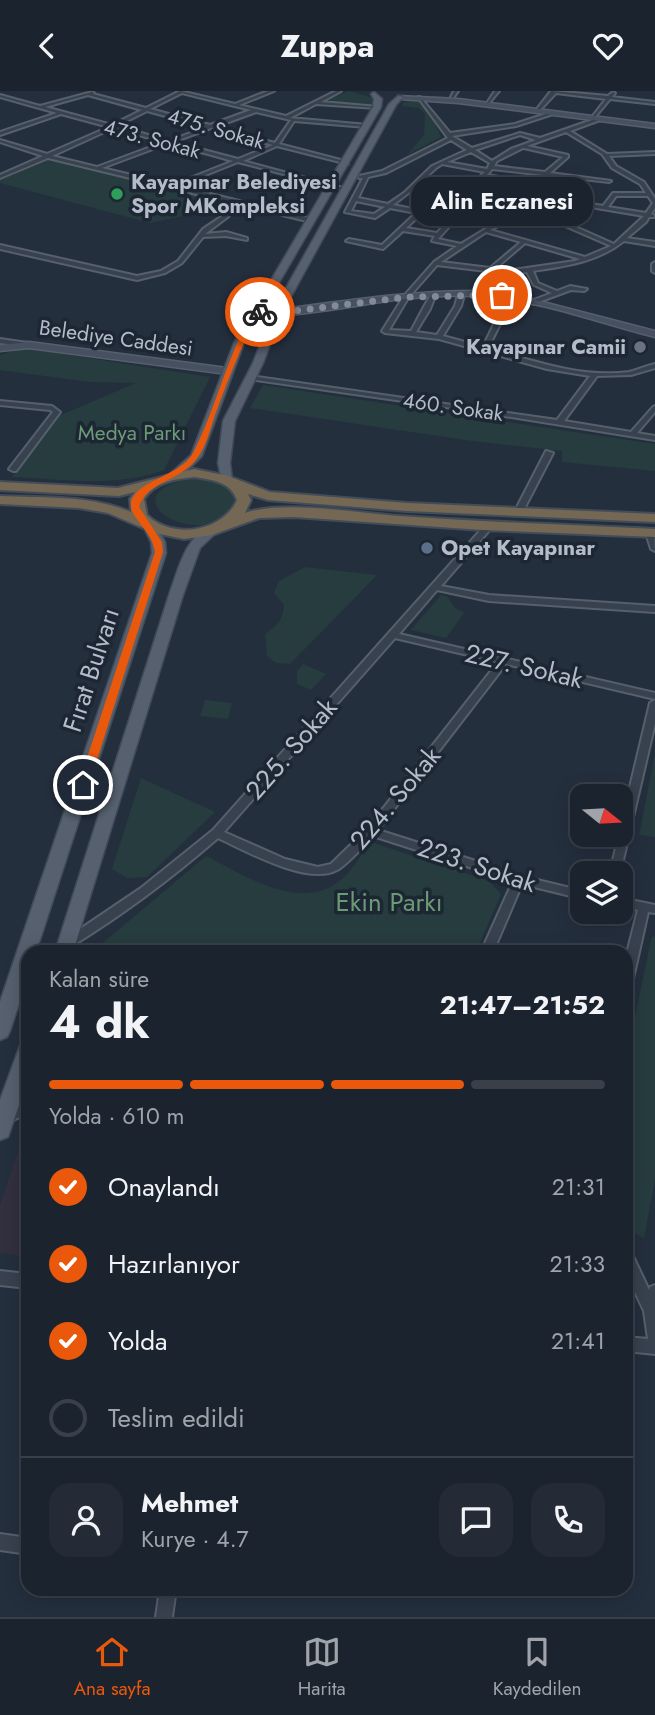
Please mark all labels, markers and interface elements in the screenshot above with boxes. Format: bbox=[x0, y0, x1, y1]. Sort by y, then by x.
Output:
text: Zuppa bbox=[280, 23, 375, 69]
icon: back bbox=[28, 27, 66, 65]
icon: heart bbox=[589, 27, 627, 65]
street label: 475. Sokak bbox=[164, 101, 269, 157]
street label: 473. Sokak bbox=[101, 112, 204, 166]
place label: Kayapınar Belediyesi Spor MKompleksi bbox=[131, 167, 337, 221]
callout: Alin Eczanesi bbox=[411, 176, 593, 225]
text: Alin Eczanesi bbox=[431, 184, 573, 218]
marker: Kayapınar Belediyesi Spor MKompleksi bbox=[109, 186, 125, 202]
pin bbox=[472, 265, 532, 325]
icon: bag bbox=[483, 276, 521, 314]
courier bbox=[225, 277, 295, 347]
icon: bike bbox=[241, 293, 279, 331]
street label: Belediye Caddesi bbox=[37, 312, 195, 364]
place label: Kayapınar Camii bbox=[466, 332, 626, 362]
marker: Kayapınar Camii bbox=[632, 339, 648, 355]
street label: 460. Sokak bbox=[401, 385, 506, 429]
park label: Medya Parkı bbox=[78, 418, 186, 448]
place label: Opet Kayapınar bbox=[441, 533, 596, 563]
marker: Opet Kayapınar bbox=[419, 540, 435, 556]
street label: Fırat Bulvarı bbox=[53, 603, 129, 737]
street label: 227. Sokak bbox=[461, 634, 587, 698]
street label: 225. Sokak bbox=[236, 689, 346, 808]
street label: 224. Sokak bbox=[341, 738, 450, 858]
pin bbox=[53, 755, 113, 815]
icon: home bbox=[64, 766, 102, 804]
north arrow bbox=[570, 784, 634, 847]
map controls bbox=[570, 784, 633, 924]
street label: 223. Sokak bbox=[413, 828, 542, 902]
button: layers bbox=[570, 861, 633, 924]
park label: Ekin Parkı bbox=[335, 883, 443, 921]
text: Kalan süre bbox=[49, 962, 149, 996]
text: 21:47–21:52 bbox=[440, 986, 605, 1024]
text: 4 dk bbox=[49, 989, 150, 1055]
text: Yolda · 610 m bbox=[49, 1099, 185, 1133]
icon: check bbox=[49, 1168, 87, 1206]
text: Onaylandı bbox=[108, 1168, 220, 1206]
text: 21:31 bbox=[552, 1170, 605, 1204]
icon: check bbox=[49, 1245, 87, 1283]
text: Hazırlanıyor bbox=[108, 1245, 240, 1283]
text: 21:33 bbox=[550, 1247, 605, 1281]
icon: check bbox=[49, 1322, 87, 1360]
text: Yolda bbox=[108, 1322, 168, 1360]
text: 21:41 bbox=[551, 1324, 605, 1358]
text: Teslim edildi bbox=[108, 1399, 245, 1437]
button: person bbox=[49, 1483, 123, 1557]
button: chat bbox=[439, 1483, 513, 1557]
button: phone bbox=[531, 1483, 605, 1557]
text: Mehmet bbox=[141, 1484, 238, 1522]
text: Kurye · 4.7 bbox=[141, 1522, 249, 1556]
tab: Ana sayfa bbox=[74, 1633, 151, 1702]
tab: Harita bbox=[298, 1633, 346, 1702]
tab: Kaydedilen bbox=[493, 1633, 581, 1702]

